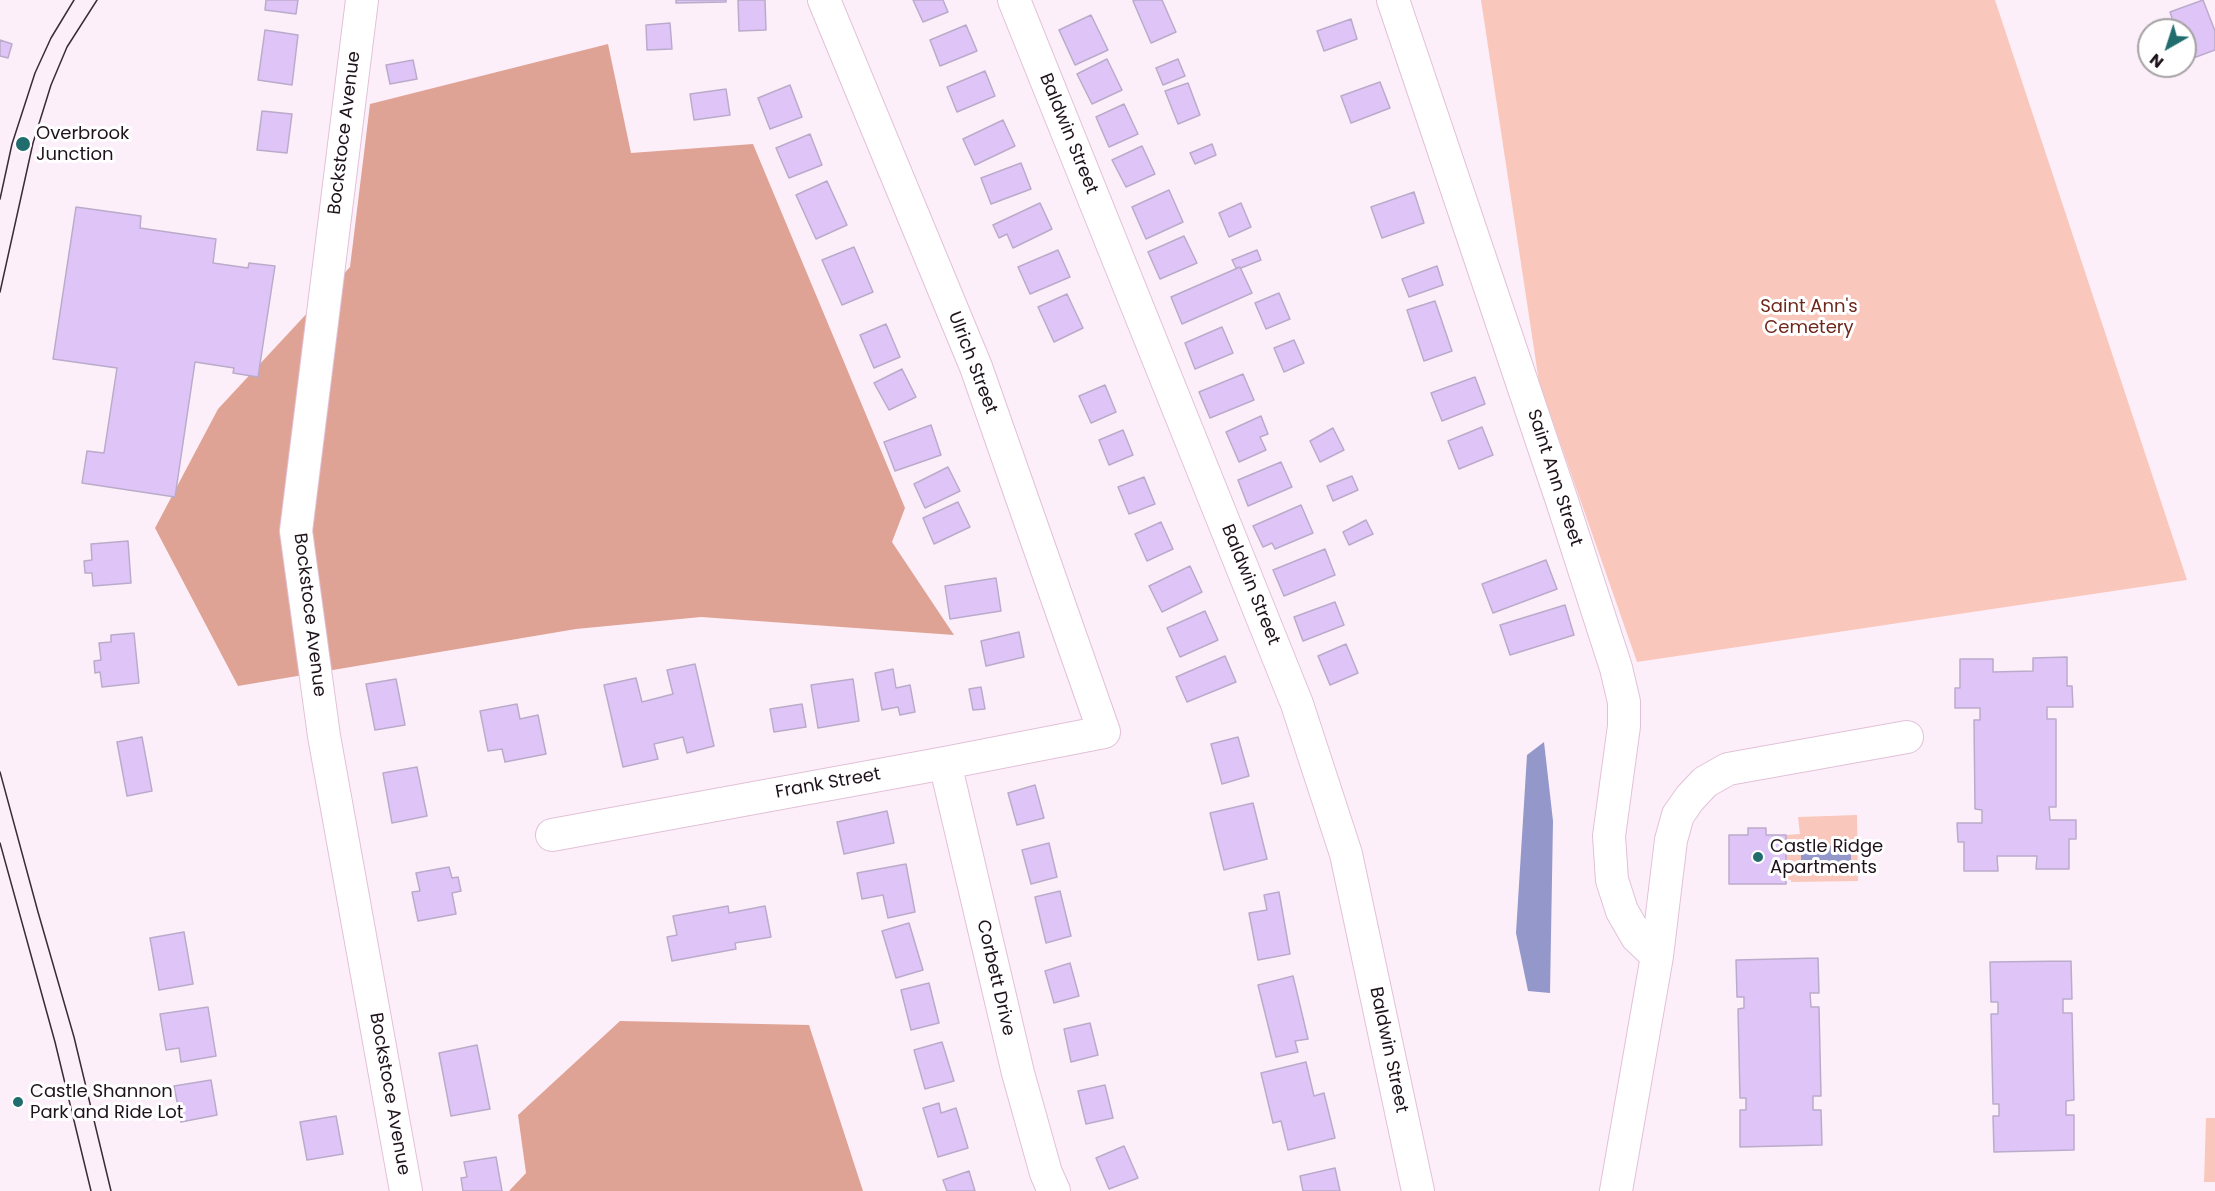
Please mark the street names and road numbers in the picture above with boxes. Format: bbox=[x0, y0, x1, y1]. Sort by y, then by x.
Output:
street label: Bockstoce Avenue bbox=[324, 50, 366, 216]
street label: Baldwin Street bbox=[1034, 71, 1102, 197]
street label: Ulrich Street bbox=[943, 309, 1001, 417]
street label: Saint Ann Street bbox=[1522, 407, 1586, 549]
street label: Baldwin Street bbox=[1216, 522, 1284, 648]
street label: Bockstoce Avenue bbox=[288, 532, 330, 698]
street label: Frank Street bbox=[774, 764, 882, 804]
street label: Corbett Drive bbox=[971, 918, 1019, 1038]
street label: Baldwin Street bbox=[1364, 985, 1412, 1115]
street label: Bockstoce Avenue bbox=[364, 1011, 414, 1177]

